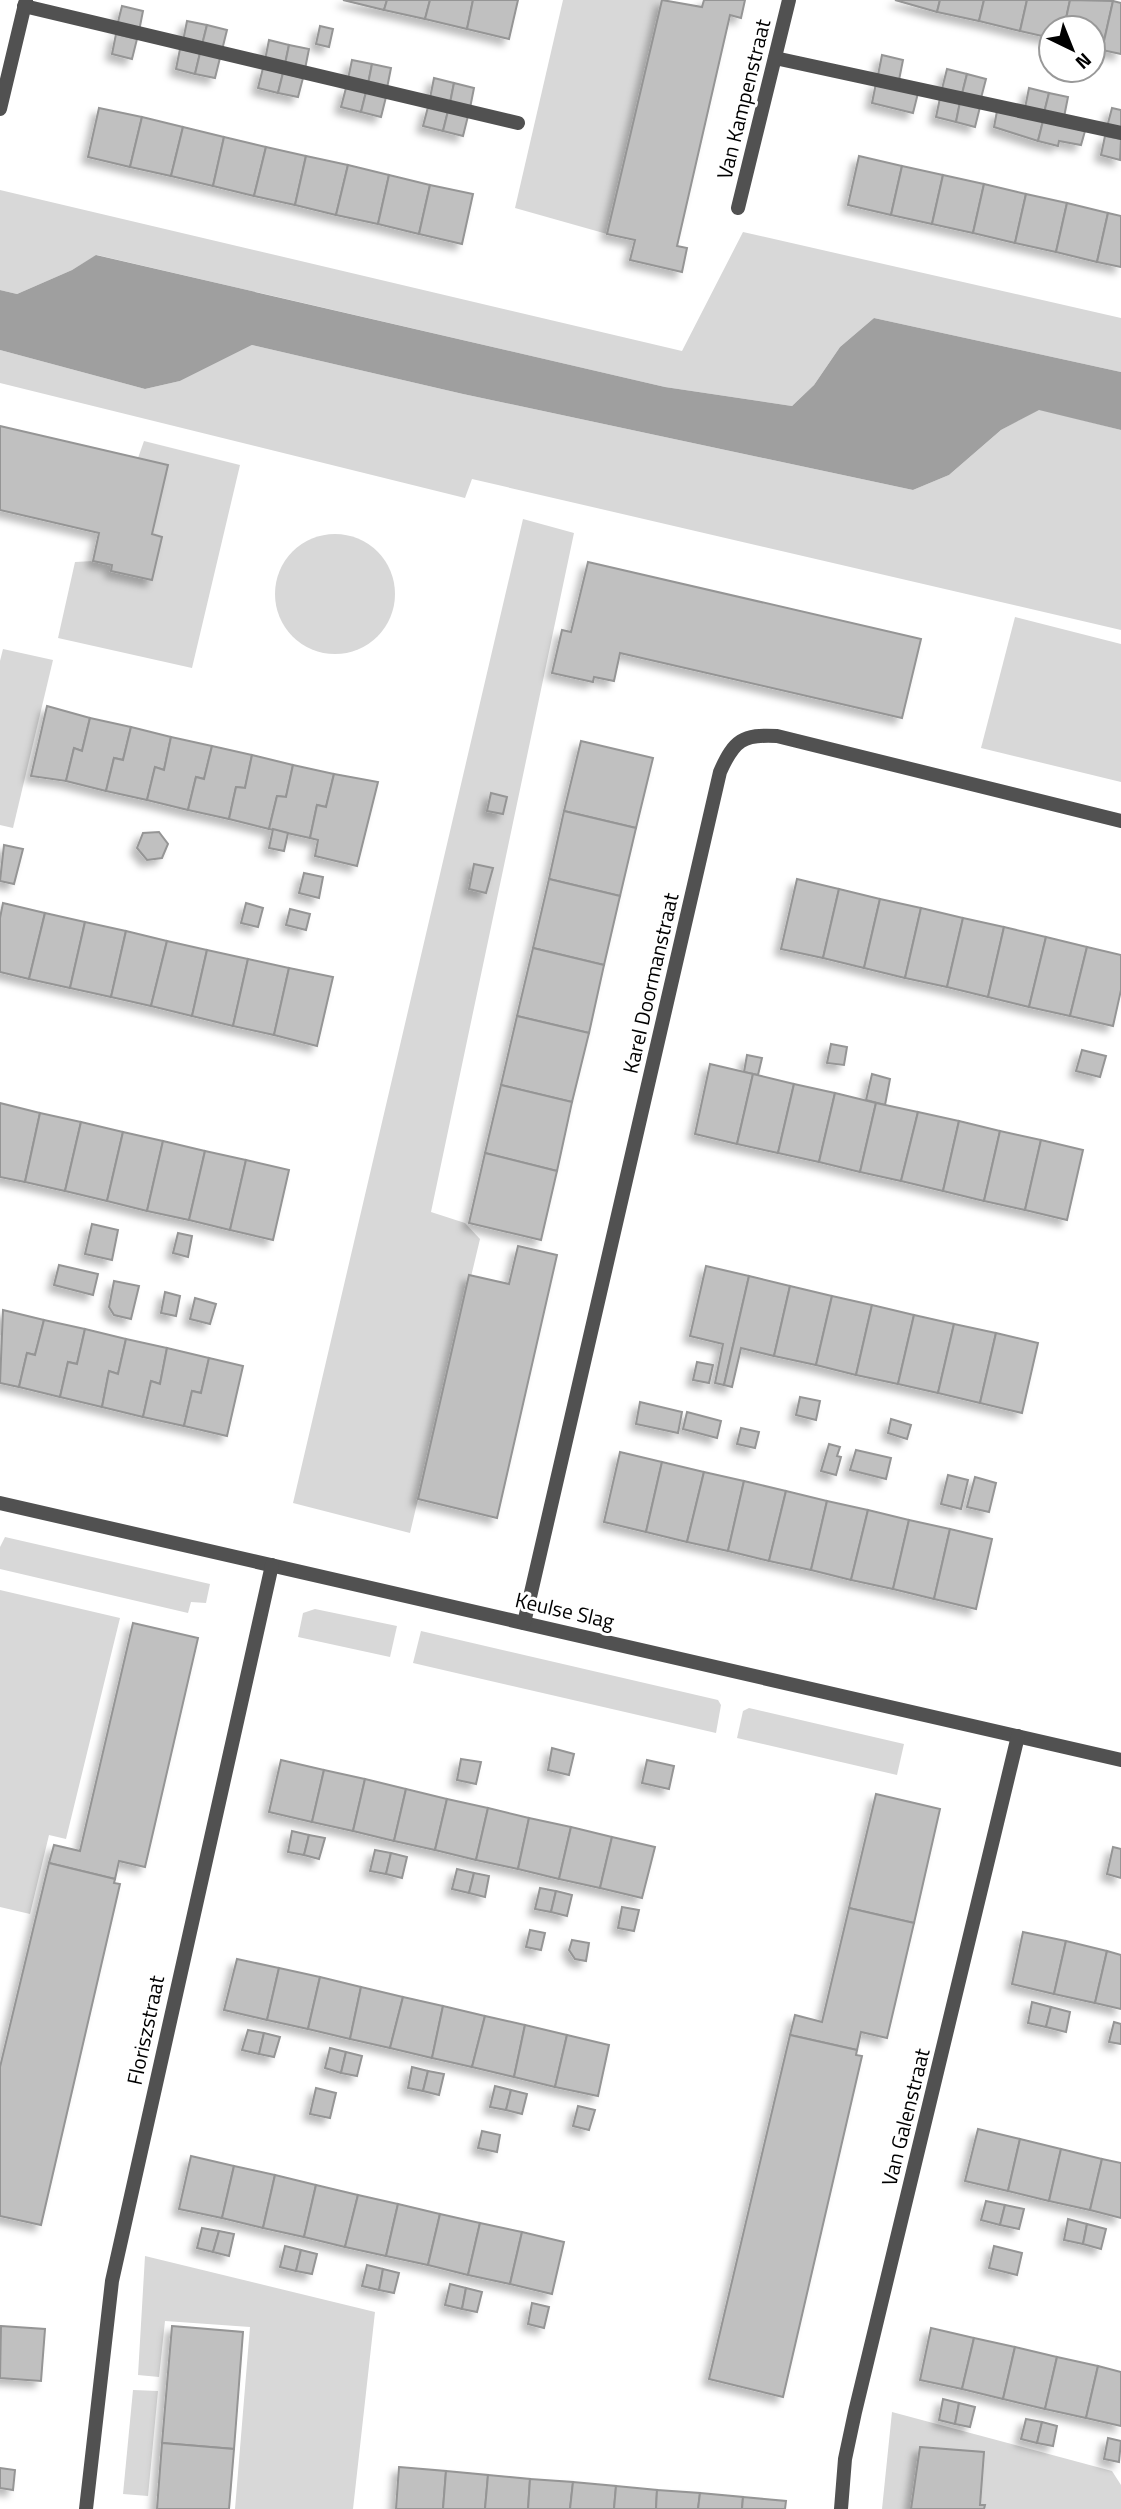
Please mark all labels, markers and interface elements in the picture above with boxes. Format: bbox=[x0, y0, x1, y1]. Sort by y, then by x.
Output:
north arrow bbox=[1037, 14, 1107, 84]
street label: Van Kampenstraat bbox=[708, 15, 778, 182]
text: N bbox=[1069, 47, 1099, 77]
street label: Karel Doormanstraat bbox=[614, 889, 687, 1077]
street label: Keulse Slag bbox=[512, 1583, 618, 1637]
street label: Floriszstraat bbox=[118, 1972, 172, 2088]
street label: Van Galenstraat bbox=[872, 2044, 938, 2189]

